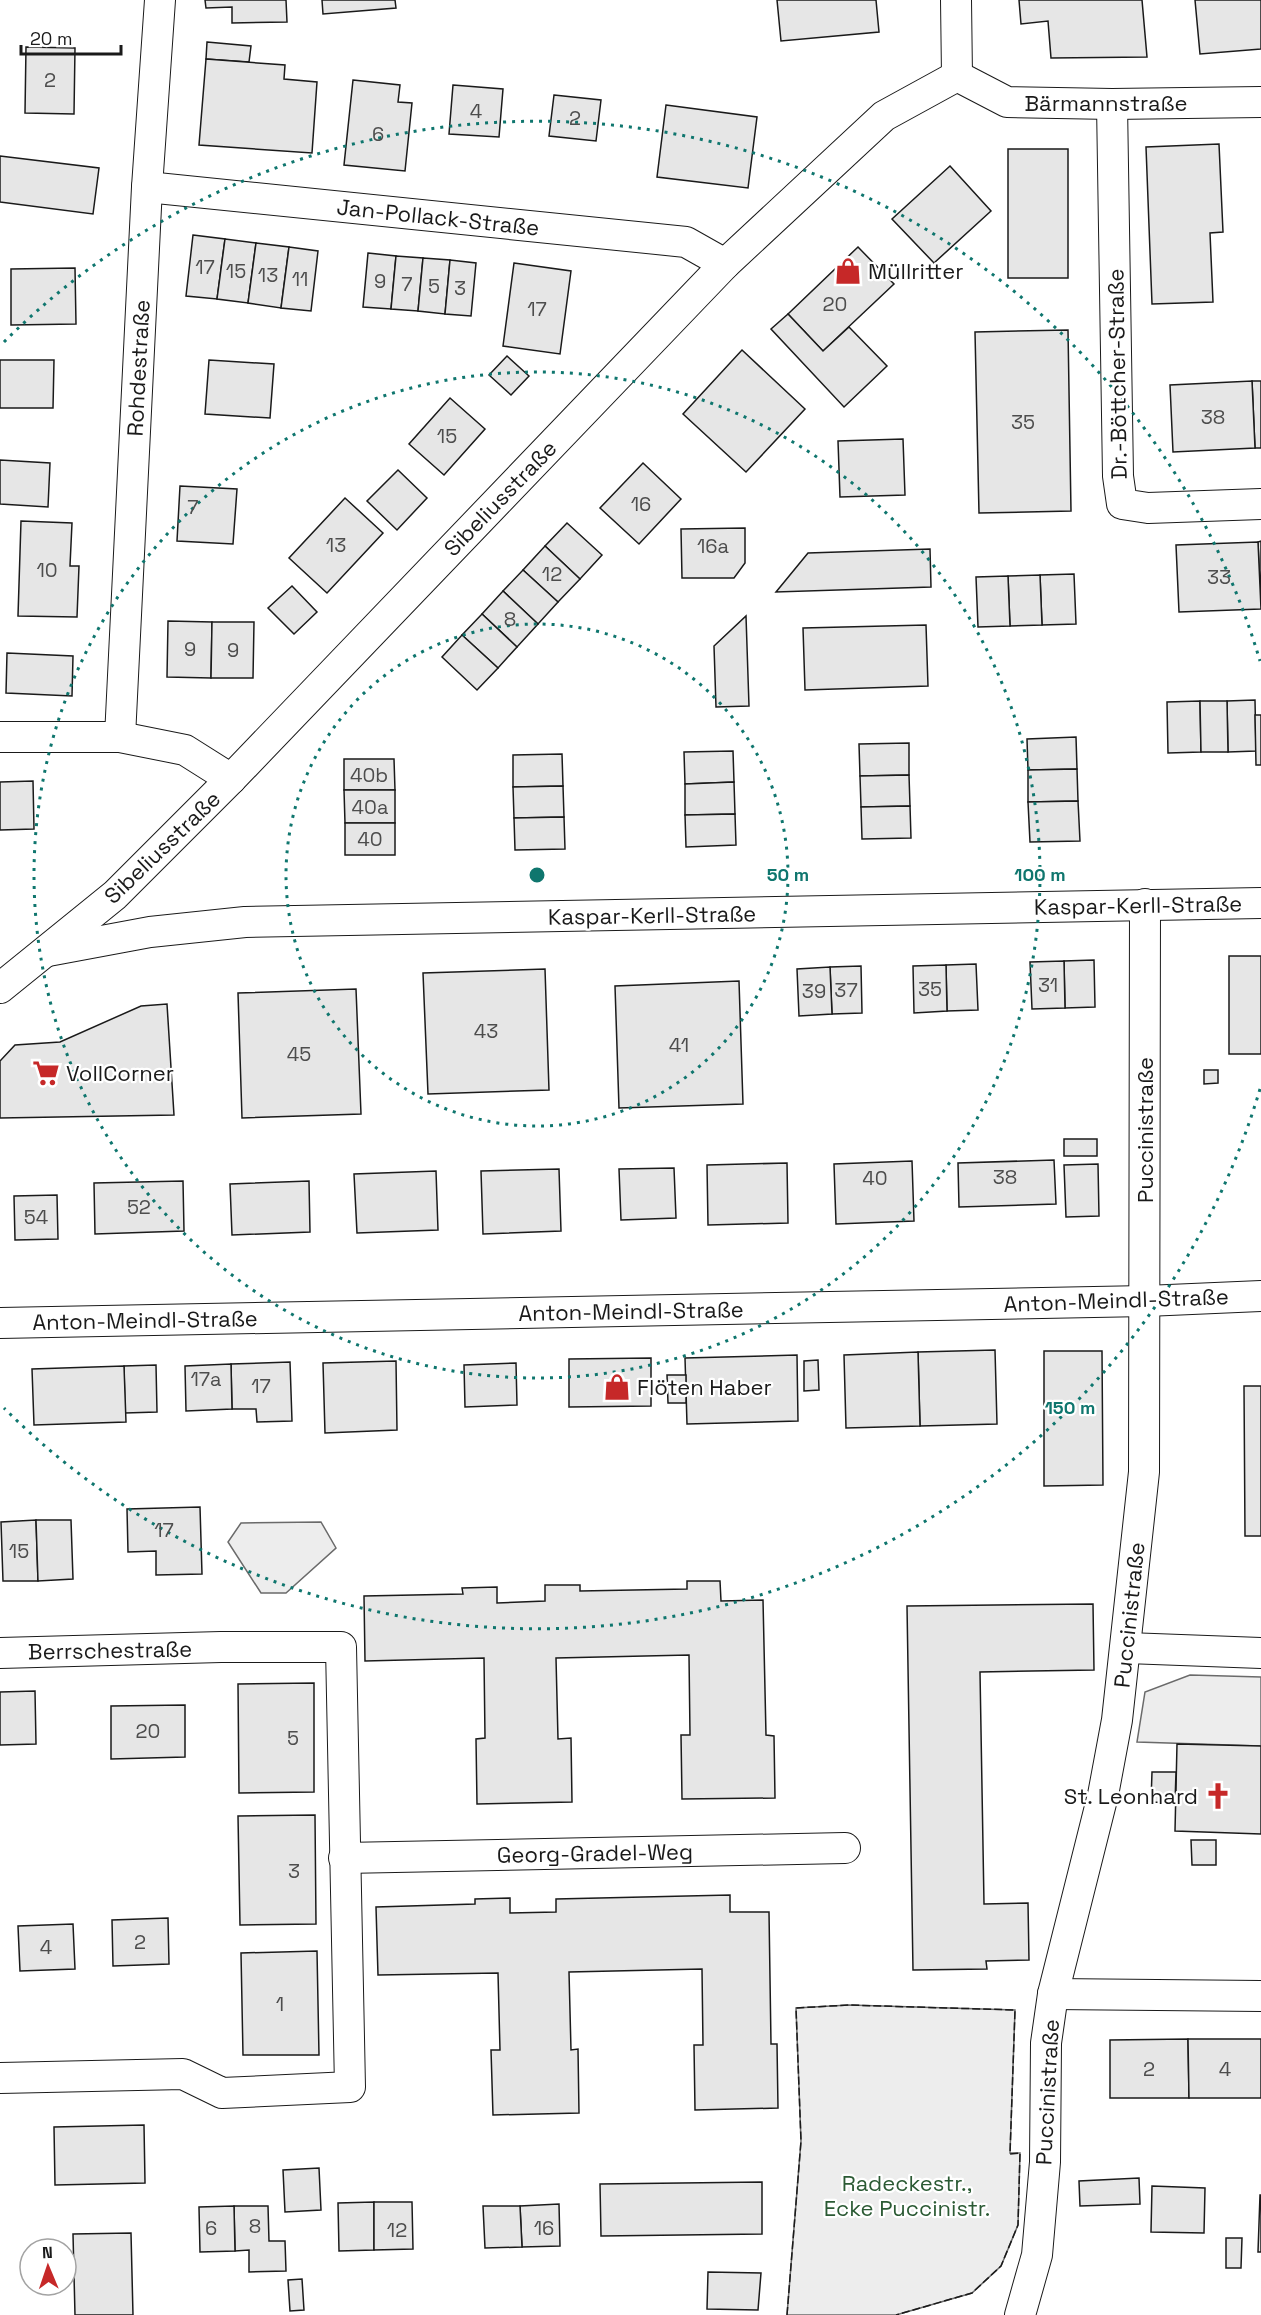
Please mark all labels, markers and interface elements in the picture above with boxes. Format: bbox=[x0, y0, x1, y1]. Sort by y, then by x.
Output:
scale bar bbox=[21, 18, 122, 56]
text: 20 m bbox=[30, 27, 73, 50]
house number: 2 bbox=[44, 67, 56, 93]
street label: Bärmannstraße bbox=[1025, 89, 1187, 117]
house number: 4 bbox=[470, 98, 482, 124]
house number: 2 bbox=[569, 105, 581, 131]
house number: 6 bbox=[372, 121, 384, 147]
street label: Jan-Pollack-Straße bbox=[335, 192, 541, 242]
house number: 17 bbox=[195, 254, 215, 280]
shop icon: Müllritter bbox=[833, 256, 863, 286]
place label: Müllritter bbox=[868, 257, 963, 285]
house number: 15 bbox=[226, 258, 246, 284]
house number: 13 bbox=[258, 262, 278, 288]
house number: 11 bbox=[292, 266, 308, 292]
house number: 9 bbox=[374, 268, 386, 294]
street label: Dr.-Böttcher-Straße bbox=[1101, 268, 1133, 480]
house number: 7 bbox=[401, 271, 413, 297]
house number: 5 bbox=[428, 273, 440, 299]
house number: 3 bbox=[454, 275, 466, 301]
house number: 20 bbox=[823, 291, 847, 317]
house number: 17 bbox=[527, 296, 547, 322]
street label: Rohdestraße bbox=[120, 299, 156, 437]
house number: 38 bbox=[1201, 404, 1225, 430]
house number: 35 bbox=[1011, 409, 1035, 435]
house number: 15 bbox=[437, 423, 457, 449]
street label: Sibeliusstraße bbox=[438, 434, 562, 562]
house number: 16 bbox=[631, 491, 651, 517]
house number: 7 bbox=[187, 494, 199, 520]
house number: 13 bbox=[326, 532, 346, 558]
house number: 16a bbox=[697, 533, 729, 559]
house number: 10 bbox=[36, 557, 58, 583]
house number: 12 bbox=[542, 561, 562, 587]
house number: 33 bbox=[1207, 564, 1231, 590]
house number: 8 bbox=[504, 606, 516, 632]
house number: 9 bbox=[184, 636, 196, 662]
house number: 9 bbox=[227, 637, 239, 663]
house number: 40b bbox=[350, 762, 388, 788]
street label: Sibeliusstraße bbox=[98, 785, 226, 909]
house number: 40a bbox=[352, 794, 388, 820]
house number: 40 bbox=[357, 826, 383, 852]
text: 50 m bbox=[767, 863, 809, 886]
text: 100 m bbox=[1014, 863, 1066, 886]
centre of rings bbox=[527, 865, 547, 885]
street label: Kaspar-Kerll-Straße bbox=[1034, 889, 1242, 921]
street label: Kaspar-Kerll-Straße bbox=[548, 899, 756, 931]
house number: 31 bbox=[1038, 972, 1058, 998]
house number: 35 bbox=[918, 976, 942, 1002]
house number: 37 bbox=[834, 977, 858, 1003]
house number: 39 bbox=[802, 978, 826, 1004]
house number: 43 bbox=[474, 1018, 498, 1044]
house number: 41 bbox=[669, 1032, 689, 1058]
house number: 45 bbox=[287, 1041, 311, 1067]
street label: Puccinistraße bbox=[1131, 1057, 1159, 1203]
supermarket icon: VollCorner bbox=[31, 1058, 61, 1088]
place label: VollCorner bbox=[66, 1059, 174, 1087]
house number: 38 bbox=[993, 1164, 1017, 1190]
house number: 40 bbox=[862, 1165, 888, 1191]
house number: 52 bbox=[127, 1194, 151, 1220]
house number: 54 bbox=[24, 1204, 48, 1230]
street label: Anton-Meindl-Straße bbox=[1003, 1282, 1229, 1318]
street label: Anton-Meindl-Straße bbox=[518, 1295, 744, 1327]
street label: Anton-Meindl-Straße bbox=[32, 1304, 258, 1336]
house number: 17a bbox=[190, 1366, 222, 1392]
shop icon: Flöten Haber bbox=[602, 1372, 632, 1402]
house number: 17 bbox=[251, 1373, 271, 1399]
place label: Flöten Haber bbox=[637, 1373, 772, 1401]
text: 150 m bbox=[1045, 1396, 1095, 1419]
house number: 17 bbox=[154, 1517, 174, 1543]
house number: 15 bbox=[9, 1538, 29, 1564]
street label: Puccinistraße bbox=[1107, 1541, 1151, 1689]
street label: Berrschestraße bbox=[28, 1635, 192, 1665]
house number: 20 bbox=[136, 1718, 160, 1744]
house number: 5 bbox=[287, 1725, 299, 1751]
church icon: St. Leonhard bbox=[1203, 1781, 1233, 1811]
place label: St. Leonhard bbox=[1064, 1782, 1198, 1810]
street label: Georg-Gradel-Weg bbox=[497, 1837, 693, 1869]
house number: 3 bbox=[288, 1858, 300, 1884]
house number: 2 bbox=[134, 1929, 146, 1955]
house number: 4 bbox=[40, 1934, 52, 1960]
house number: 1 bbox=[276, 1991, 284, 2017]
street label: Puccinistraße bbox=[1029, 2018, 1065, 2166]
house number: 2 bbox=[1143, 2056, 1155, 2082]
house number: 4 bbox=[1219, 2056, 1231, 2082]
park label: Radeckestr., Ecke Puccinistr. bbox=[824, 2169, 990, 2222]
house number: 8 bbox=[249, 2213, 261, 2239]
house number: 6 bbox=[205, 2215, 217, 2241]
house number: 16 bbox=[534, 2215, 554, 2241]
house number: 12 bbox=[387, 2217, 407, 2243]
north arrow bbox=[18, 2237, 78, 2297]
text: N bbox=[42, 2242, 53, 2263]

